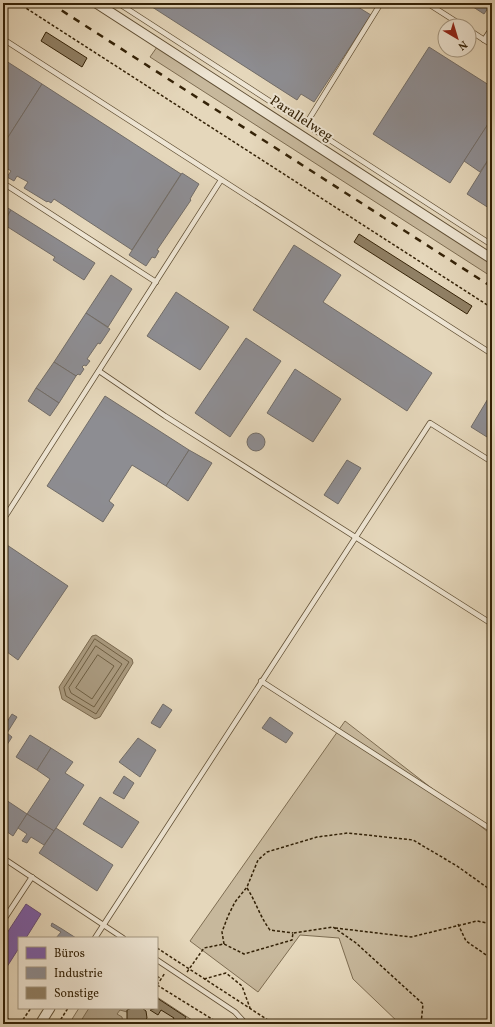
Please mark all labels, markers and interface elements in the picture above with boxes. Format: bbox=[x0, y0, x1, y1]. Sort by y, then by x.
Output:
north arrow bbox=[437, 18, 477, 58]
text: N bbox=[454, 36, 470, 53]
street label: Parallelweg bbox=[266, 92, 336, 146]
legend bbox=[18, 937, 158, 1009]
text: Büros bbox=[54, 946, 85, 962]
text: Industrie bbox=[54, 966, 103, 982]
text: Sonstige bbox=[54, 986, 99, 1002]

